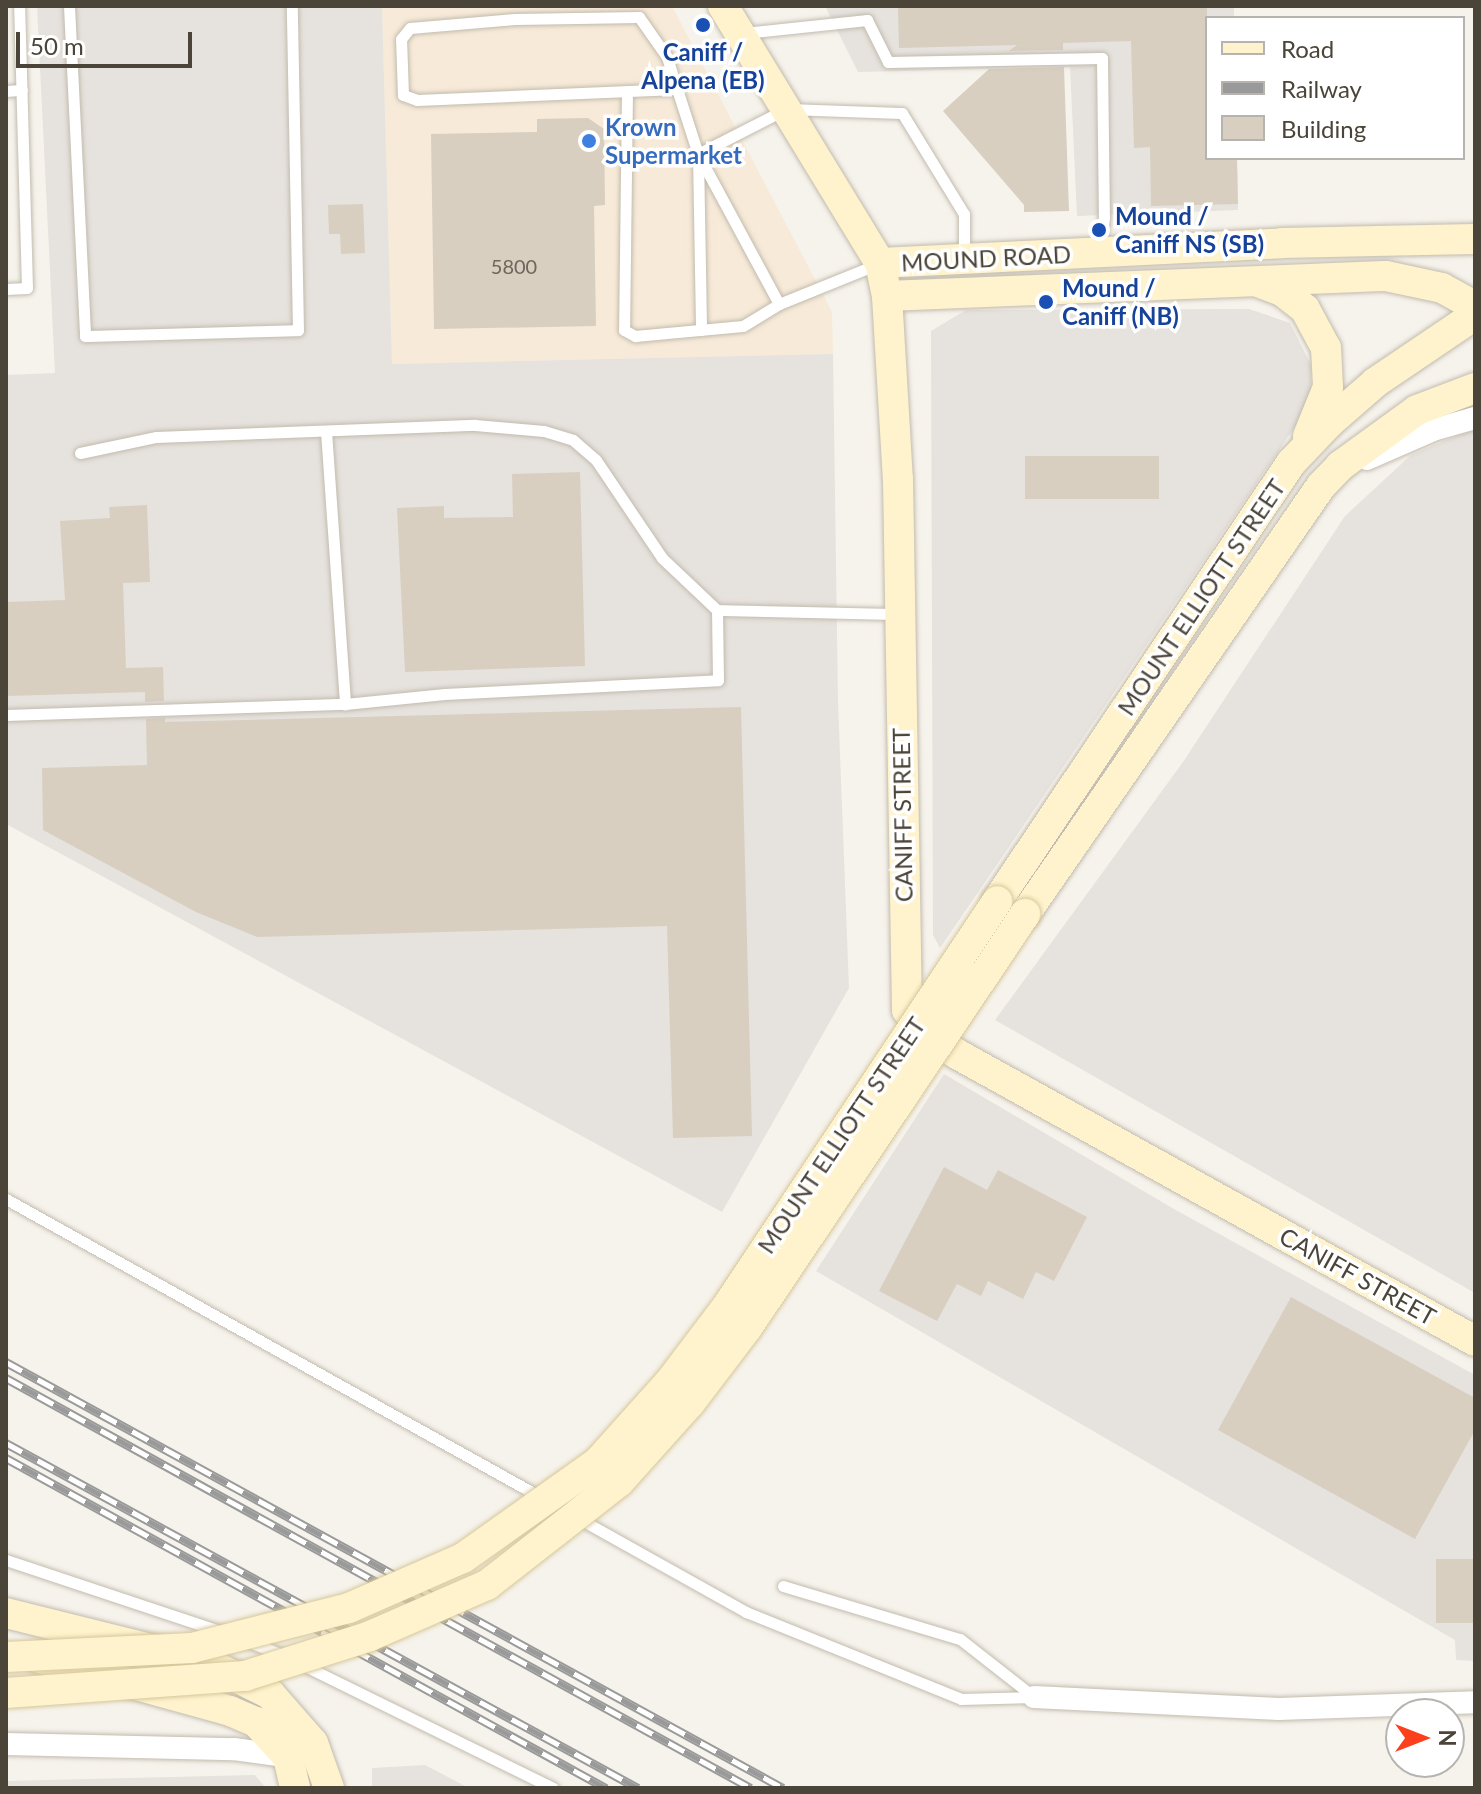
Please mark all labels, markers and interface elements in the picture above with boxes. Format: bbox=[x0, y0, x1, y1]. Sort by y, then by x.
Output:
scale bar bbox=[20, 16, 196, 66]
marker: Caniff / Alpena (EB) bbox=[694, 16, 712, 34]
legend bbox=[1205, 16, 1465, 160]
text: 50 m bbox=[30, 31, 84, 60]
text: Road bbox=[1281, 34, 1334, 63]
place label: Caniff / Alpena (EB) bbox=[641, 38, 765, 94]
text: Railway bbox=[1281, 74, 1362, 103]
place label: Krown Supermarket bbox=[605, 113, 742, 169]
text: Building bbox=[1281, 114, 1366, 143]
marker: Krown Supermarket bbox=[580, 132, 598, 150]
place label: Mound / Caniff NS (SB) bbox=[1115, 202, 1265, 258]
marker: Mound / Caniff NS (SB) bbox=[1090, 221, 1108, 239]
street label: MOUND ROAD bbox=[900, 239, 1072, 277]
house number: 5800 bbox=[491, 254, 537, 278]
place label: Mound / Caniff (NB) bbox=[1062, 274, 1179, 330]
marker: Mound / Caniff (NB) bbox=[1037, 293, 1055, 311]
street label: MOUNT ELLIOTT STREET bbox=[1111, 473, 1291, 721]
street label: CANIFF STREET bbox=[886, 727, 918, 903]
street label: MOUNT ELLIOTT STREET bbox=[751, 1011, 931, 1259]
street label: CANIFF STREET bbox=[1275, 1221, 1441, 1331]
north arrow bbox=[1385, 1698, 1465, 1778]
text: N bbox=[1434, 1730, 1461, 1746]

